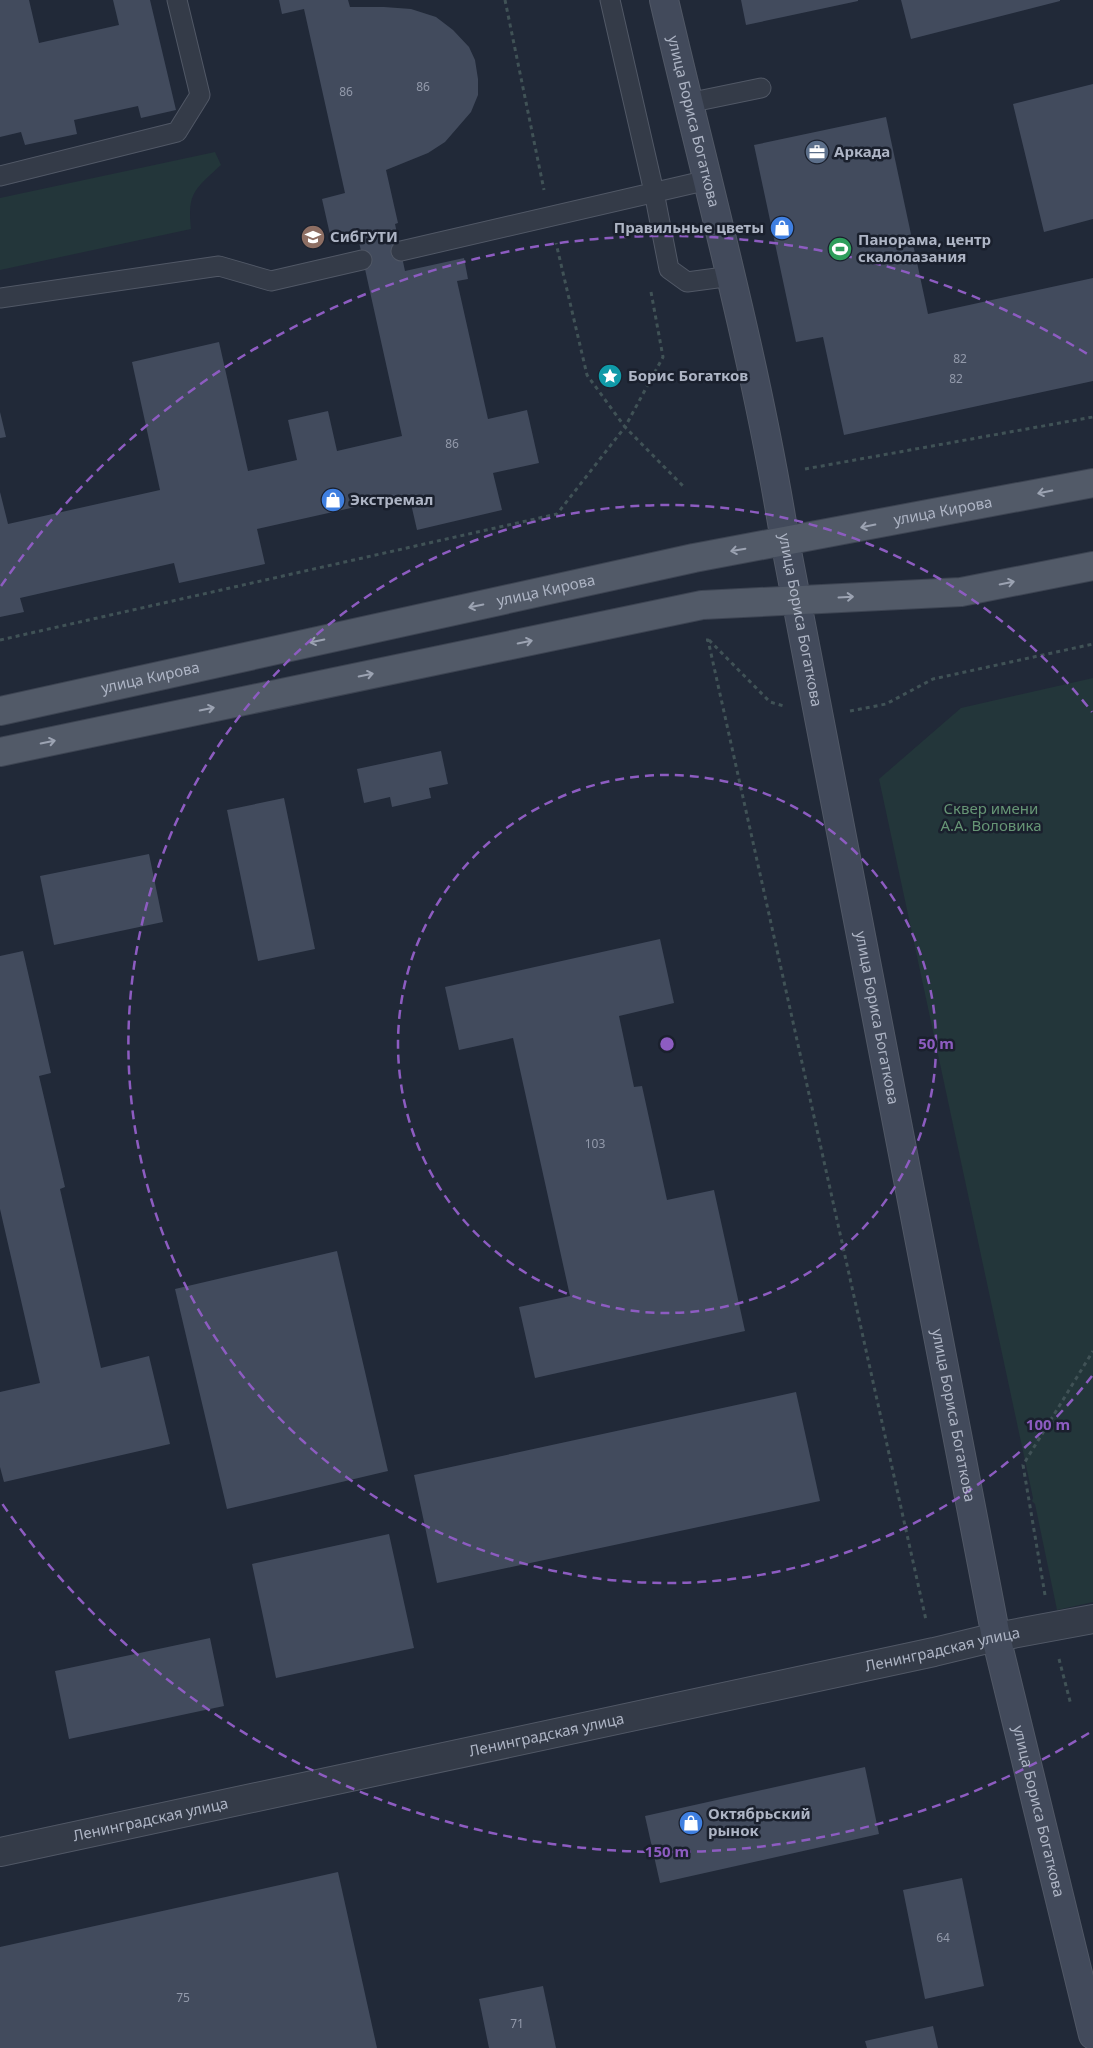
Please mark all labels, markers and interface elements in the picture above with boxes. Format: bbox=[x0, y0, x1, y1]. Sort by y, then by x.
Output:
street label: улица Бориса Богаткова bbox=[664, 33, 725, 209]
house number: 86 bbox=[416, 78, 430, 95]
house number: 86 bbox=[339, 83, 353, 100]
office icon: Аркада bbox=[804, 139, 830, 165]
place label: Аркада bbox=[834, 141, 890, 161]
shop icon: Правильные цветы bbox=[769, 215, 795, 241]
place label: Правильные цветы bbox=[614, 217, 764, 237]
school or university icon: СибГУТИ bbox=[300, 224, 326, 250]
place label: СибГУТИ bbox=[330, 226, 398, 246]
place label: Панорама, центр скалолазания bbox=[858, 229, 991, 266]
sports icon: Панорама, центр скалолазания bbox=[827, 236, 853, 262]
house number: 82 bbox=[953, 350, 967, 367]
place icon: Борис Богатков bbox=[597, 363, 623, 389]
place label: Борис Богатков bbox=[628, 365, 748, 385]
house number: 82 bbox=[949, 370, 963, 387]
house number: 86 bbox=[445, 435, 459, 452]
shop icon: Экстремал bbox=[320, 487, 346, 513]
one-way arrow bbox=[1038, 487, 1054, 497]
place label: Экстремал bbox=[350, 489, 433, 509]
street label: улица Кирова bbox=[892, 491, 994, 529]
one-way arrow bbox=[861, 521, 877, 531]
street label: улица Бориса Богаткова bbox=[775, 532, 828, 708]
one-way arrow bbox=[730, 546, 746, 556]
street label: улица Кирова bbox=[495, 569, 597, 610]
one-way arrow bbox=[999, 577, 1015, 587]
one-way arrow bbox=[838, 592, 854, 602]
one-way arrow bbox=[468, 602, 484, 611]
one-way arrow bbox=[310, 637, 326, 646]
one-way arrow bbox=[516, 637, 532, 646]
street label: улица Кирова bbox=[99, 656, 201, 697]
one-way arrow bbox=[357, 670, 373, 680]
one-way arrow bbox=[198, 704, 214, 713]
one-way arrow bbox=[39, 737, 55, 746]
park label: Cквер имени А.А. Воловика bbox=[940, 798, 1042, 835]
street label: улица Бориса Богаткова bbox=[851, 929, 904, 1106]
text: 50 m bbox=[918, 1033, 954, 1053]
centre of rings bbox=[658, 1035, 676, 1053]
house number: 103 bbox=[585, 1135, 605, 1152]
street label: улица Бориса Богаткова bbox=[928, 1327, 981, 1504]
text: 100 m bbox=[1026, 1414, 1070, 1434]
street label: Ленинградская улица bbox=[863, 1622, 1021, 1676]
street label: Ленинградская улица bbox=[467, 1708, 626, 1760]
street label: улица Бориса Богаткова bbox=[1009, 1723, 1070, 1899]
street label: Ленинградская улица bbox=[71, 1792, 230, 1845]
place label: Октябрьский рынок bbox=[708, 1803, 811, 1840]
shop icon: Октябрьский рынок bbox=[678, 1810, 704, 1836]
text: 150 m bbox=[645, 1841, 689, 1861]
house number: 64 bbox=[936, 1929, 950, 1946]
house number: 75 bbox=[176, 1989, 190, 2006]
house number: 71 bbox=[510, 2015, 524, 2032]

